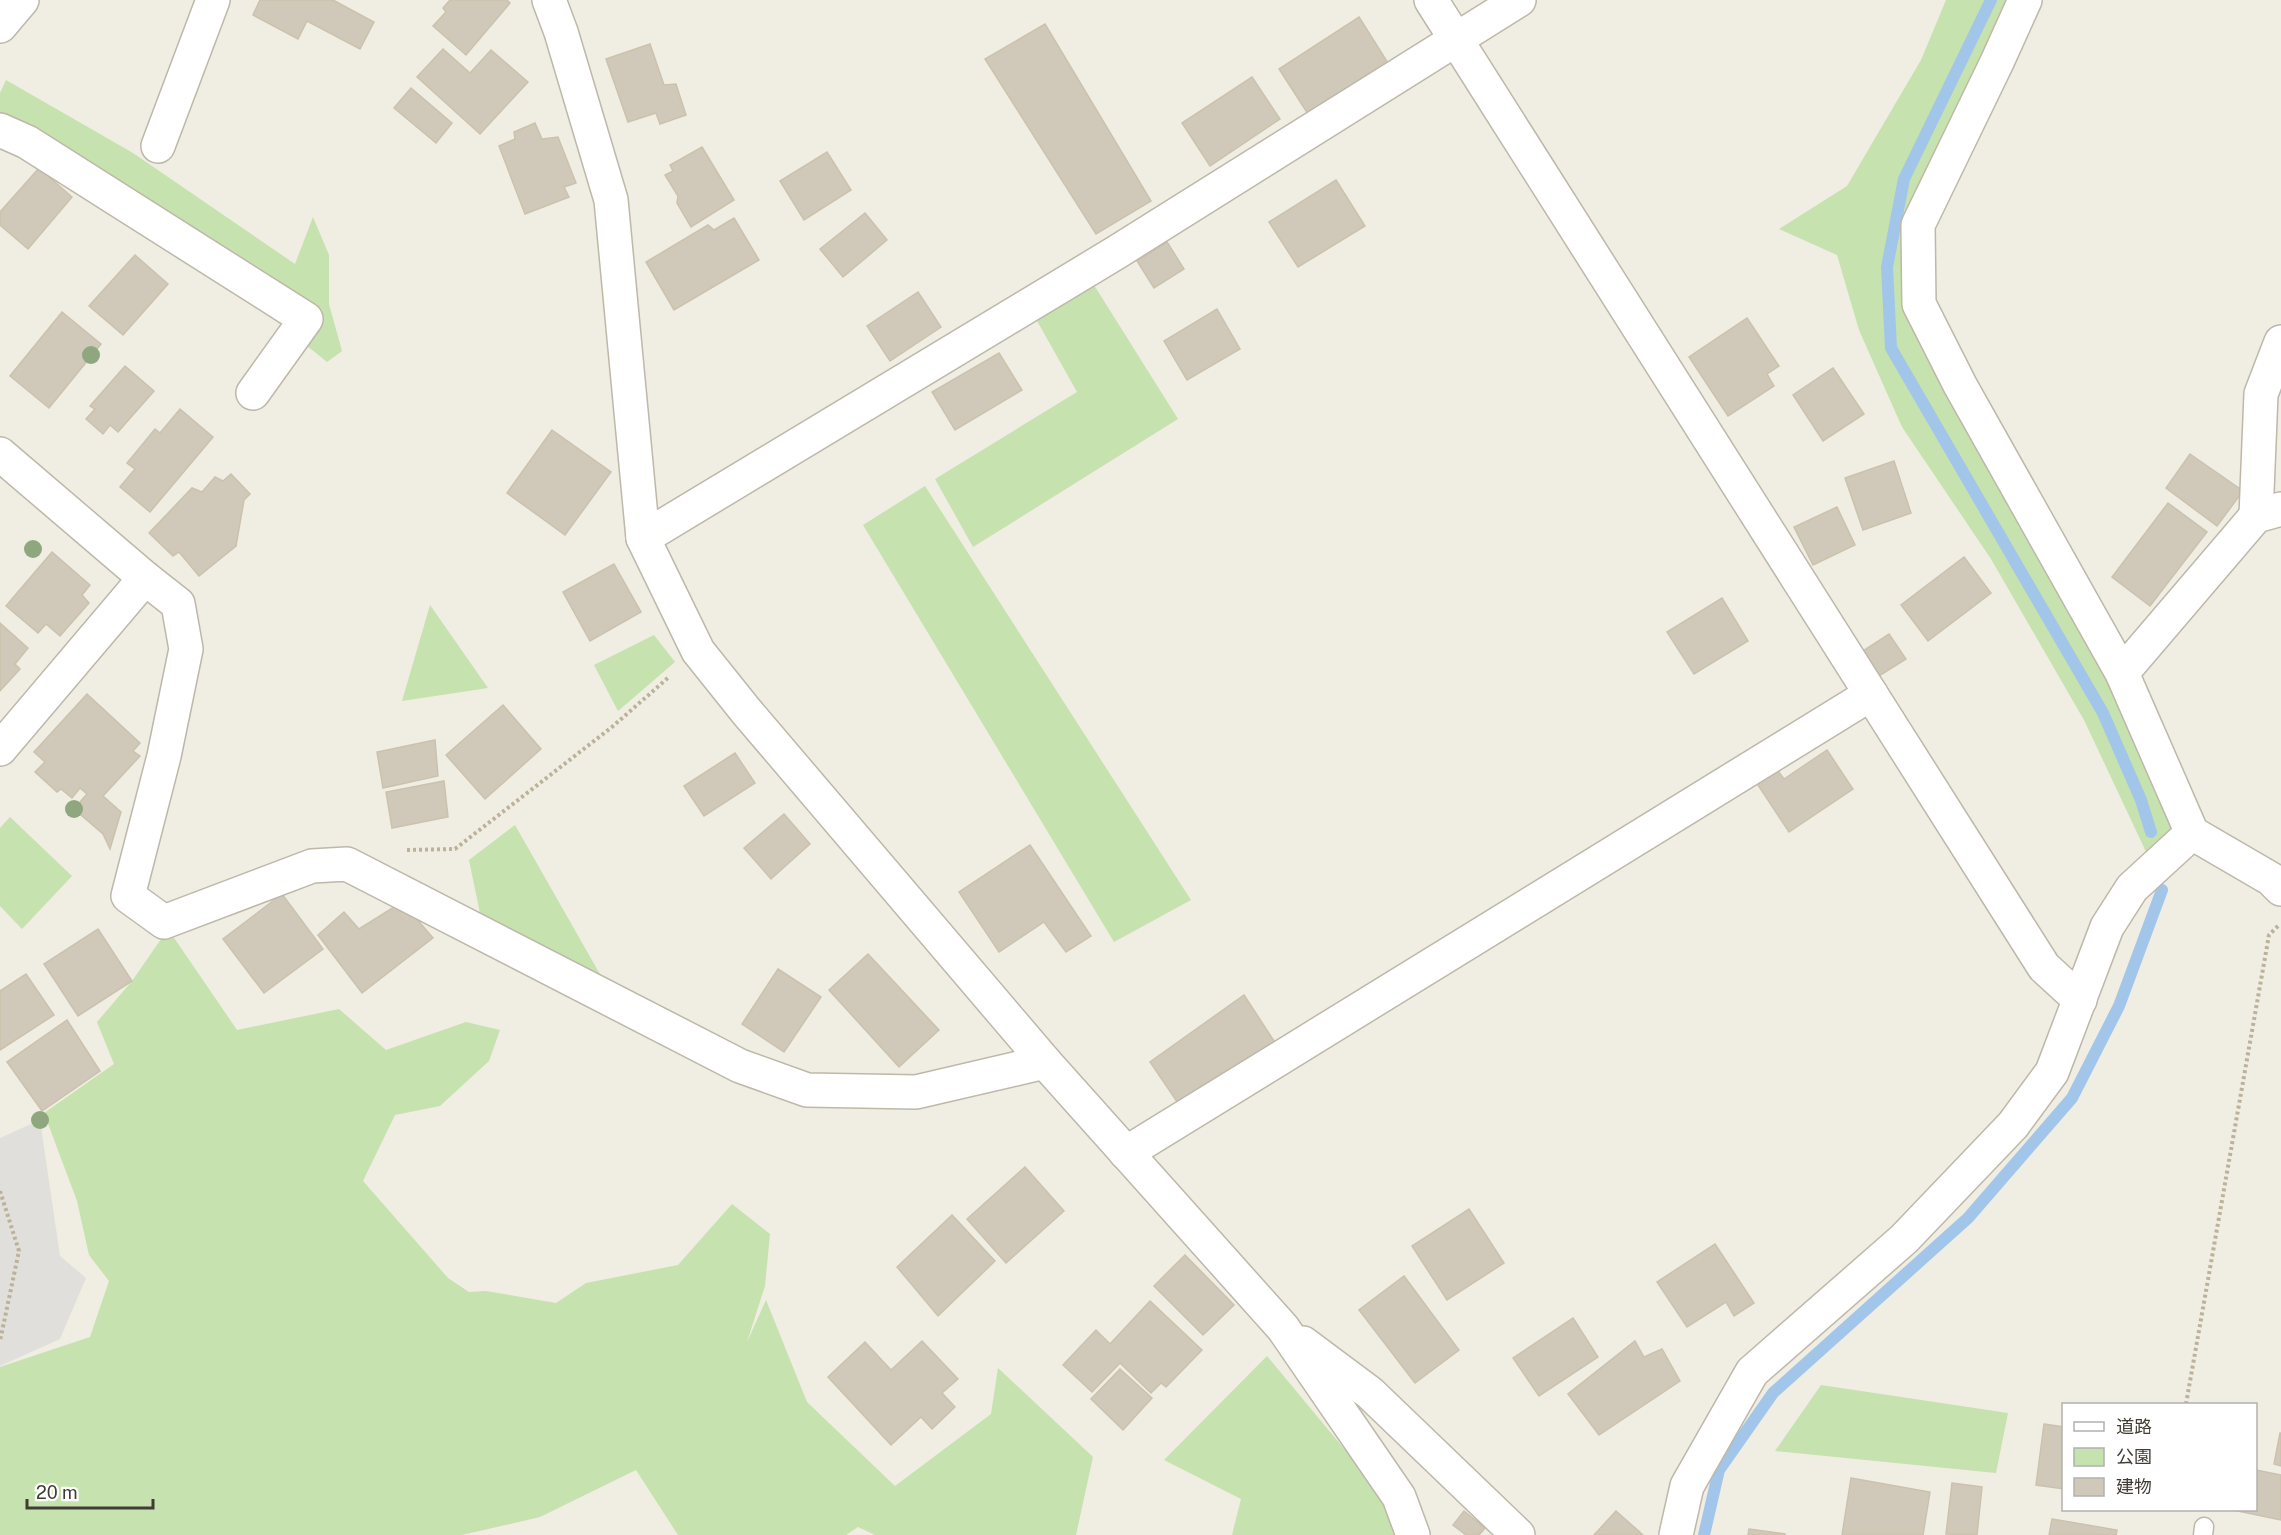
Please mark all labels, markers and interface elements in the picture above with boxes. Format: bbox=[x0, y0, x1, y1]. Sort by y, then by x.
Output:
legend bbox=[2062, 1403, 2257, 1511]
text: 道路 bbox=[2116, 1416, 2152, 1437]
text: 公園 bbox=[2116, 1446, 2152, 1467]
scale bar bbox=[27, 1472, 153, 1510]
text: 建物 bbox=[2116, 1476, 2152, 1497]
text: 20 m bbox=[36, 1482, 78, 1503]

